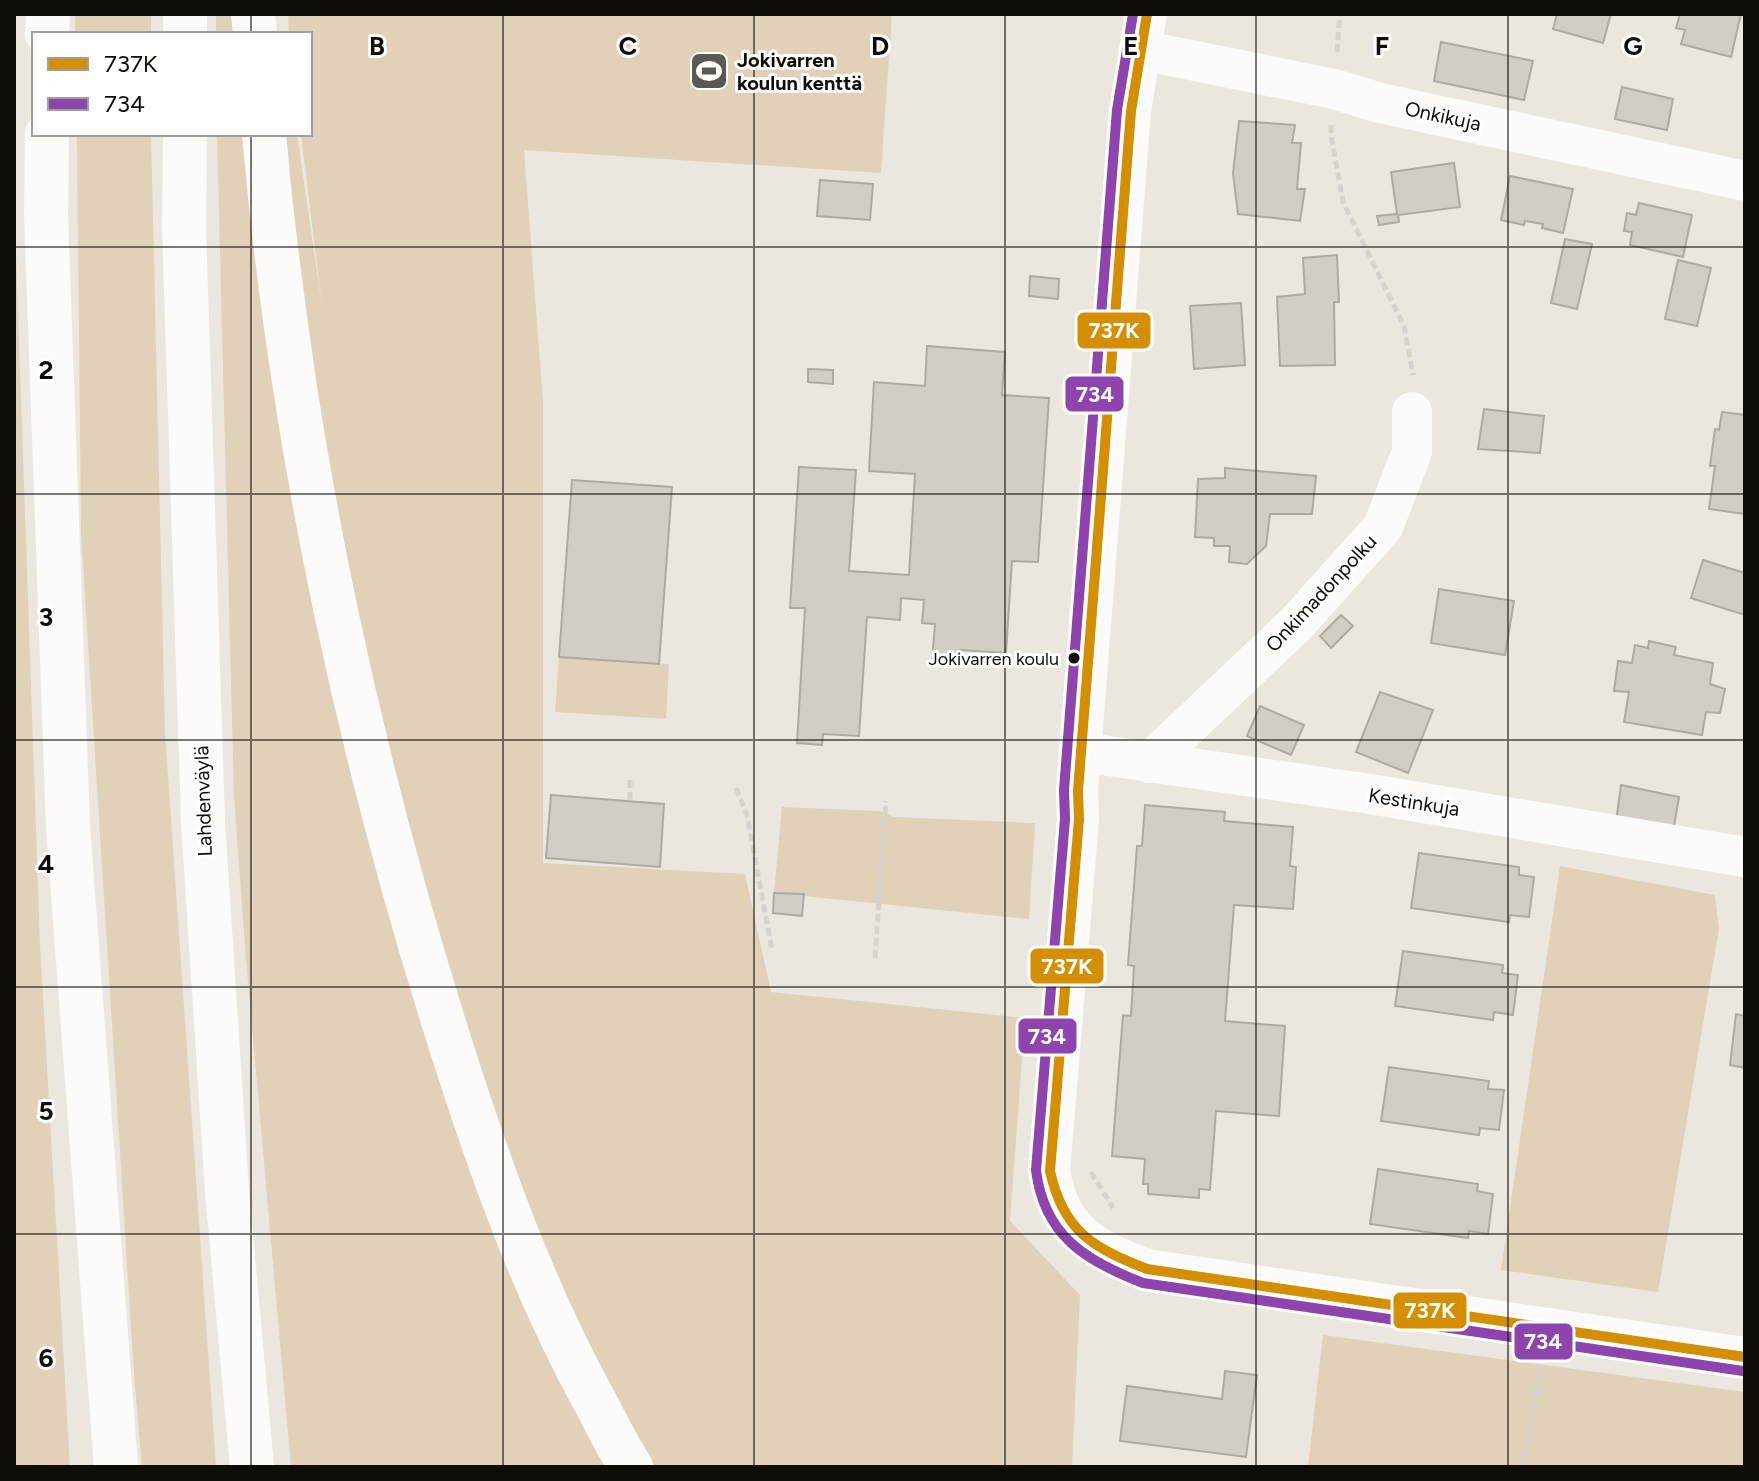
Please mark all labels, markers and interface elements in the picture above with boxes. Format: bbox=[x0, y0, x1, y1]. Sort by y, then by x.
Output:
text: B bbox=[369, 30, 385, 62]
text: C bbox=[619, 30, 638, 62]
text: D bbox=[871, 30, 889, 62]
text: E bbox=[1123, 30, 1139, 62]
text: F bbox=[1375, 30, 1389, 62]
text: G bbox=[1623, 30, 1643, 62]
legend bbox=[32, 32, 312, 136]
place label: Jokivarren koulun kenttä bbox=[737, 48, 862, 95]
text: 737K bbox=[104, 49, 158, 78]
sports icon: Jokivarren koulun kenttä bbox=[688, 50, 730, 92]
text: 734 bbox=[104, 89, 145, 118]
street label: Onkikuja bbox=[1403, 96, 1483, 136]
line badge: 737K bbox=[1076, 311, 1152, 350]
text: 737K bbox=[1088, 317, 1140, 344]
text: 2 bbox=[38, 354, 54, 386]
line badge: 734 bbox=[1064, 375, 1125, 413]
text: 734 bbox=[1076, 381, 1114, 408]
street label: Onkimadonpolku bbox=[1261, 529, 1381, 657]
text: 3 bbox=[39, 601, 53, 633]
place label: Jokivarren koulu bbox=[929, 648, 1059, 670]
marker: Jokivarren koulu bbox=[1066, 650, 1082, 666]
street label: Lahdenväylä bbox=[189, 745, 217, 857]
street label: Kestinkuja bbox=[1367, 783, 1461, 821]
text: 4 bbox=[38, 848, 54, 880]
line badge: 737K bbox=[1029, 947, 1105, 985]
text: 737K bbox=[1041, 953, 1093, 980]
line badge: 734 bbox=[1017, 1017, 1078, 1055]
text: 734 bbox=[1028, 1023, 1066, 1050]
text: 5 bbox=[38, 1095, 54, 1127]
line badge: 737K bbox=[1392, 1291, 1468, 1330]
text: 737K bbox=[1404, 1297, 1456, 1324]
line badge: 734 bbox=[1513, 1322, 1574, 1361]
text: 734 bbox=[1524, 1328, 1562, 1355]
text: 6 bbox=[38, 1342, 54, 1374]

